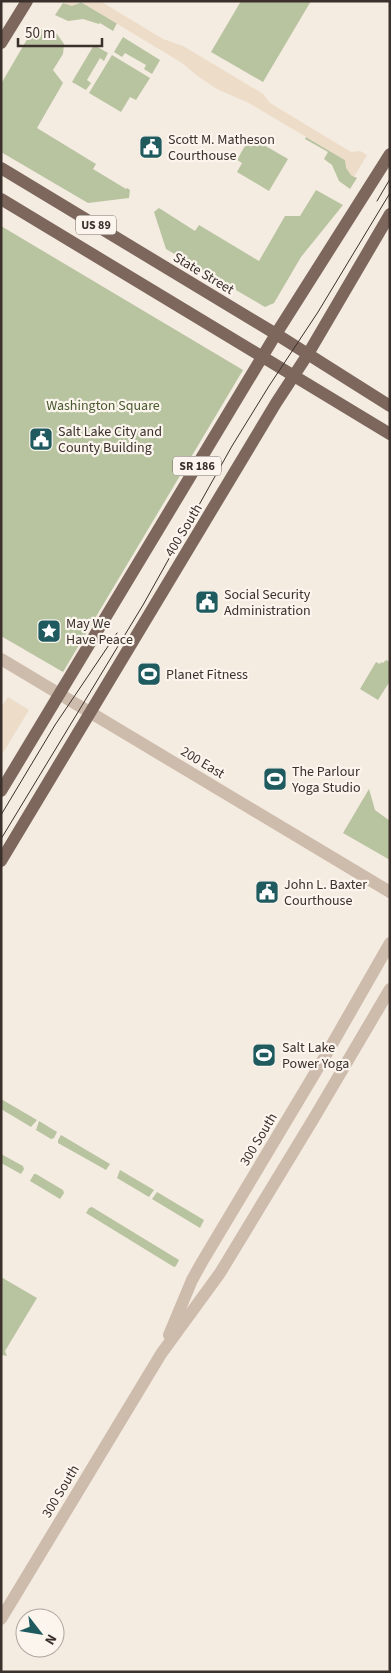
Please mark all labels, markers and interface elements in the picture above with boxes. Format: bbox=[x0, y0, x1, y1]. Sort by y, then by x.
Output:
scale bar bbox=[18, 15, 101, 47]
text: 50 m bbox=[25, 23, 55, 44]
place label: Scott M. Matheson Courthouse bbox=[168, 130, 275, 166]
public building icon: Scott M. Matheson Courthouse bbox=[138, 134, 164, 160]
road number: US 89 bbox=[76, 216, 116, 234]
street label: State Street bbox=[169, 248, 238, 300]
park label: Washington Square bbox=[46, 396, 160, 416]
place label: Salt Lake City and County Building bbox=[58, 422, 162, 458]
public building icon: Salt Lake City and County Building bbox=[28, 426, 54, 452]
road number: SR 186 bbox=[173, 456, 221, 476]
street label: 400 South bbox=[160, 500, 208, 561]
place label: Social Security Administration bbox=[224, 585, 311, 621]
public building icon: Social Security Administration bbox=[194, 589, 220, 615]
place label: May We Have Peace bbox=[66, 614, 133, 650]
place icon: May We Have Peace bbox=[36, 618, 62, 644]
sports icon: Planet Fitness bbox=[136, 661, 162, 687]
place label: Planet Fitness bbox=[166, 665, 248, 685]
street label: 200 East bbox=[177, 742, 229, 784]
place label: The Parlour Yoga Studio bbox=[291, 762, 361, 798]
sports icon: The Parlour Yoga Studio bbox=[262, 766, 288, 792]
place label: John L. Baxter Courthouse bbox=[284, 875, 367, 911]
public building icon: John L. Baxter Courthouse bbox=[254, 879, 280, 905]
place label: Salt Lake Power Yoga bbox=[282, 1038, 349, 1074]
sports icon: Salt Lake Power Yoga bbox=[251, 1042, 277, 1068]
street label: 300 South bbox=[235, 1109, 283, 1170]
street label: 300 South bbox=[37, 1461, 85, 1522]
north arrow bbox=[15, 1608, 65, 1658]
text: N bbox=[39, 1630, 61, 1648]

